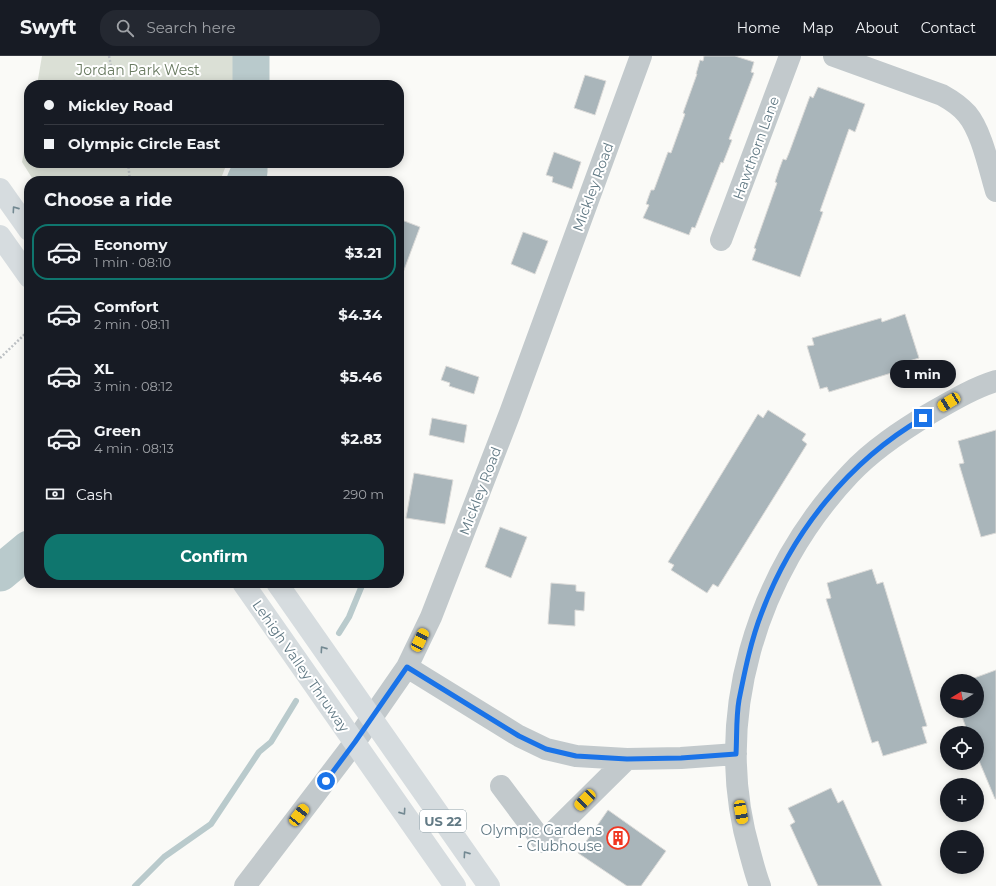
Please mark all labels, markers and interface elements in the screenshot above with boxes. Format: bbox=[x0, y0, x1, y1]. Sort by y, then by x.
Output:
search box bbox=[100, 10, 380, 46]
text: Swyft bbox=[20, 16, 76, 39]
icon: search bbox=[114, 17, 136, 39]
text: Search here bbox=[146, 18, 236, 37]
text: Home bbox=[737, 19, 780, 37]
text: Map bbox=[802, 19, 833, 37]
text: About bbox=[855, 19, 899, 37]
text: Contact bbox=[921, 19, 976, 37]
park label: Jordan Park West bbox=[75, 61, 200, 79]
street label: Hawthorn Lane bbox=[729, 94, 783, 202]
text: Mickley Road bbox=[68, 96, 173, 115]
text: Olympic Circle East bbox=[68, 134, 220, 153]
street label: Mickley Road bbox=[569, 140, 617, 234]
text: Choose a ride bbox=[44, 189, 172, 211]
one-way arrow bbox=[12, 207, 19, 214]
icon: car bbox=[46, 234, 82, 270]
text: Economy bbox=[94, 235, 167, 254]
text: $3.21 bbox=[345, 243, 382, 262]
text: 1 min · 08:10 bbox=[94, 254, 171, 270]
icon: car bbox=[46, 296, 82, 332]
text: Comfort bbox=[94, 297, 159, 316]
text: $4.34 bbox=[338, 305, 382, 324]
text: 2 min · 08:11 bbox=[94, 316, 170, 332]
icon: car bbox=[46, 358, 82, 394]
text: XL bbox=[94, 359, 113, 378]
callout: 1 min bbox=[890, 360, 956, 388]
text: 1 min bbox=[905, 366, 941, 382]
text: $5.46 bbox=[340, 367, 382, 386]
text: 3 min · 08:12 bbox=[94, 378, 173, 394]
car bbox=[936, 391, 962, 413]
route end bbox=[914, 409, 932, 427]
icon: car bbox=[46, 420, 82, 456]
text: Green bbox=[94, 421, 141, 440]
text: $2.83 bbox=[341, 429, 382, 448]
text: 4 min · 08:13 bbox=[94, 440, 174, 456]
street label: Mickley Road bbox=[455, 444, 505, 538]
icon: cash bbox=[44, 483, 66, 505]
text: Cash bbox=[76, 485, 113, 504]
text: 290 m bbox=[343, 486, 384, 502]
button: Confirm bbox=[44, 534, 384, 580]
street label: Lehigh Valley Thruway bbox=[249, 596, 354, 736]
car bbox=[409, 627, 431, 653]
one-way arrow bbox=[321, 647, 328, 654]
north arrow bbox=[940, 674, 984, 718]
map controls bbox=[940, 674, 984, 874]
button: locate bbox=[940, 726, 984, 770]
route start bbox=[317, 772, 335, 790]
button: + bbox=[940, 778, 984, 822]
car bbox=[572, 787, 598, 813]
car bbox=[733, 799, 749, 825]
car bbox=[287, 802, 311, 828]
one-way arrow bbox=[398, 807, 405, 814]
road number: US 22 bbox=[420, 810, 466, 832]
place label: Olympic Gardens - Clubhouse bbox=[481, 821, 602, 855]
building icon: Olympic Gardens - Clubhouse bbox=[605, 825, 631, 851]
button: − bbox=[940, 830, 984, 874]
one-way arrow bbox=[463, 851, 471, 858]

